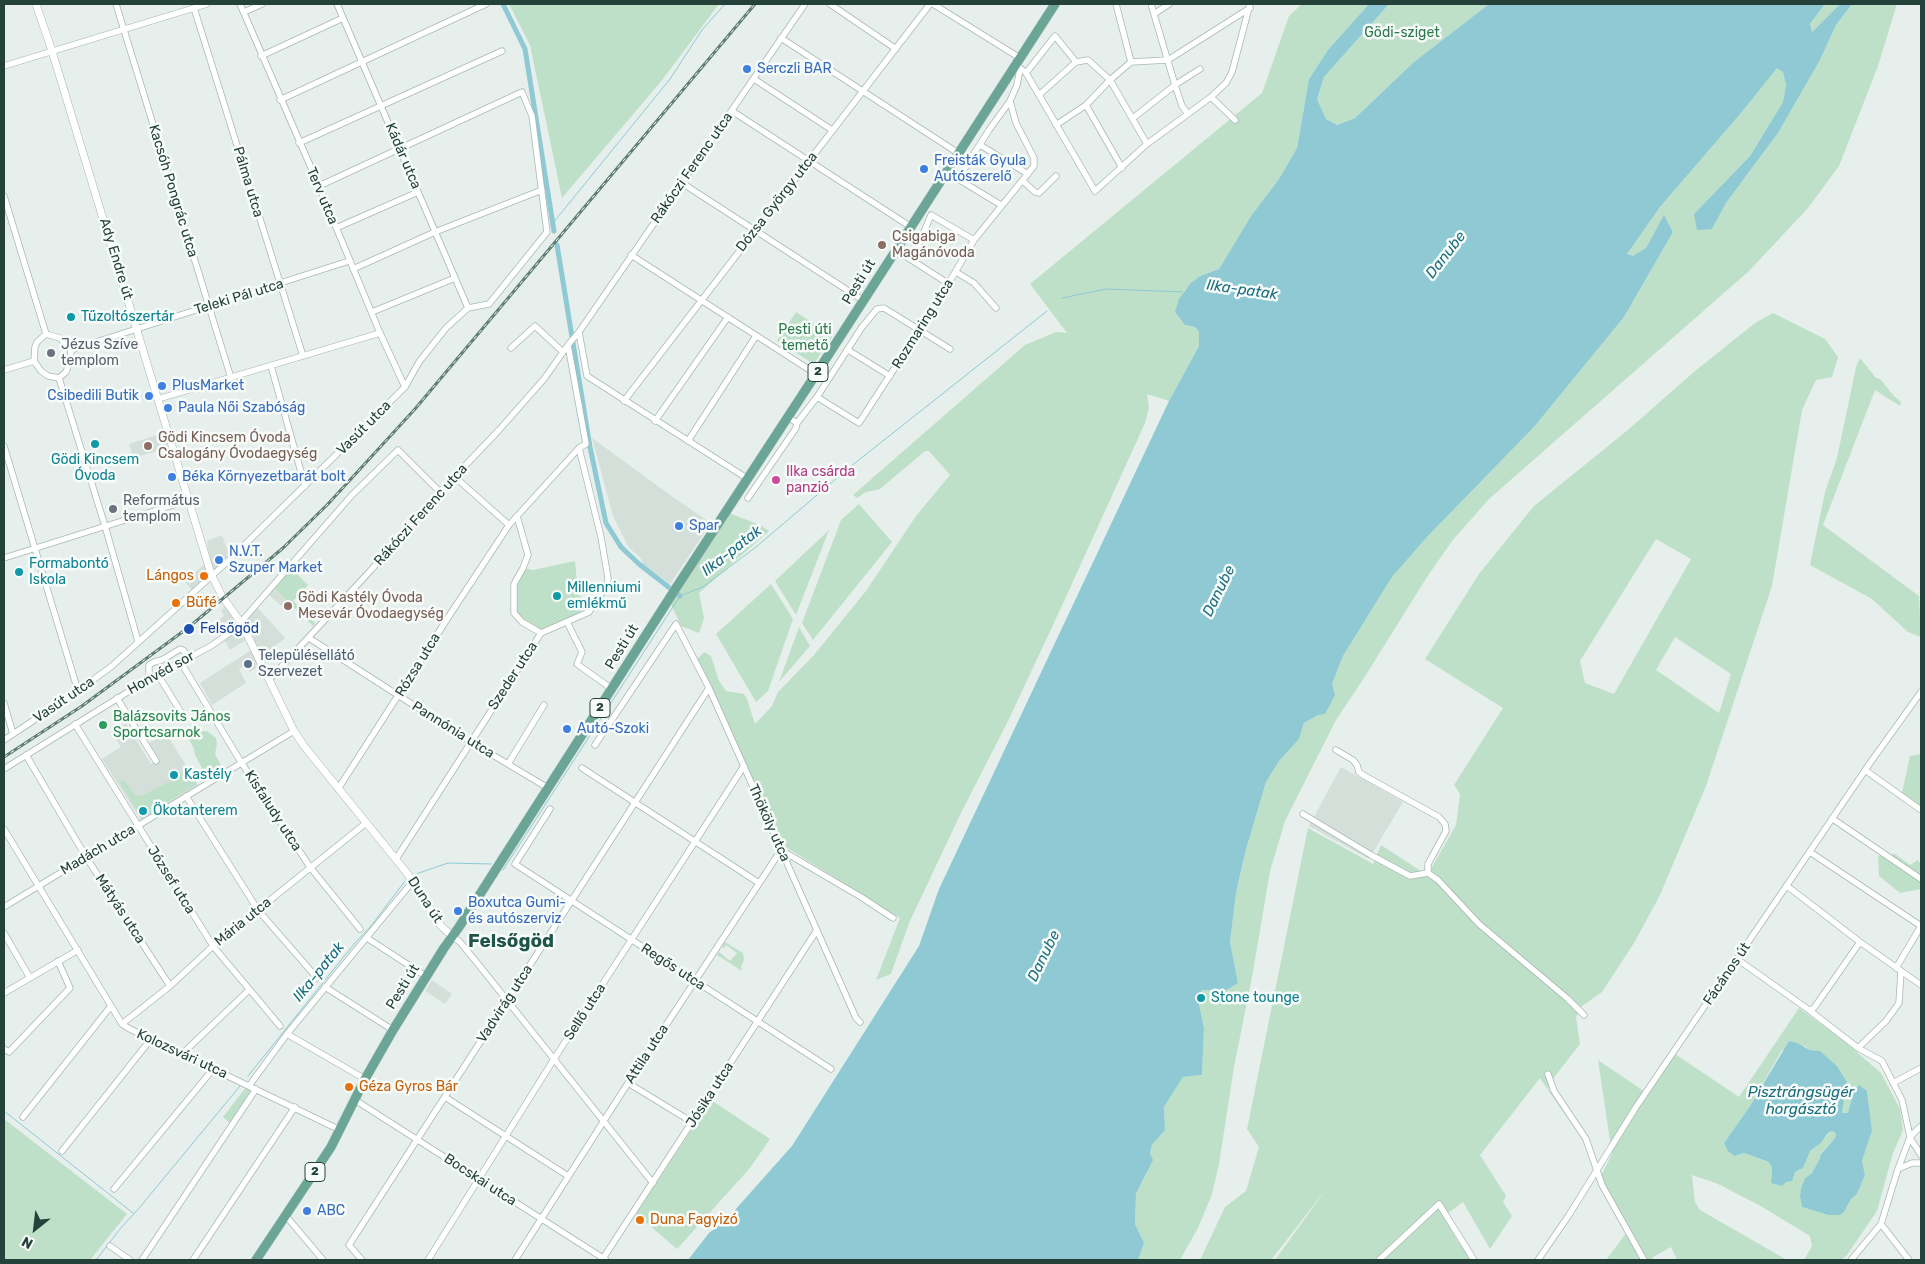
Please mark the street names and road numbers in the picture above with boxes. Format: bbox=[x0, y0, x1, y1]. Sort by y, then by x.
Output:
street label: Rákóczi Ferenc utca bbox=[647, 109, 737, 227]
street label: Kádár utca bbox=[382, 120, 424, 192]
street label: Kacsóh Pongrác utca bbox=[145, 122, 201, 260]
street label: Pálma utca bbox=[229, 145, 267, 219]
street label: Dózsa György utca bbox=[733, 149, 821, 255]
street label: Terv utca bbox=[302, 165, 342, 227]
street label: Ady Endre út bbox=[96, 216, 136, 302]
street label: Pesti út bbox=[839, 256, 879, 308]
street label: Teleki Pál utca bbox=[192, 275, 286, 319]
street label: Rozmaring utca bbox=[889, 276, 957, 372]
road number: 2 bbox=[808, 362, 828, 382]
street label: Vasút utca bbox=[333, 397, 395, 459]
street label: Rákóczi Ferenc utca bbox=[371, 461, 471, 569]
street label: Pesti út bbox=[602, 621, 642, 673]
street label: Rózsa utca bbox=[392, 630, 444, 700]
street label: Szeder utca bbox=[485, 639, 541, 713]
street label: Honvéd sor bbox=[125, 648, 197, 698]
street label: Vasút utca bbox=[30, 673, 98, 727]
street label: Pannónia utca bbox=[409, 698, 497, 762]
road number: 2 bbox=[590, 698, 610, 718]
street label: Kisfaludy utca bbox=[241, 768, 305, 854]
street label: Thököly utca bbox=[744, 782, 794, 864]
street label: Madách utca bbox=[58, 821, 138, 879]
street label: József utca bbox=[143, 843, 199, 917]
street label: Mátyás utca bbox=[91, 871, 149, 947]
street label: Duna út bbox=[404, 874, 446, 926]
street label: Mária utca bbox=[211, 894, 275, 950]
street label: Fácános út bbox=[1700, 939, 1754, 1009]
street label: Regős utca bbox=[638, 940, 708, 994]
street label: Pesti út bbox=[383, 961, 423, 1013]
street label: Vadvirág utca bbox=[474, 962, 536, 1046]
street label: Sellő utca bbox=[560, 981, 610, 1043]
street label: Attila utca bbox=[622, 1021, 672, 1087]
street label: Kolozsvári utca bbox=[134, 1026, 230, 1082]
street label: Jósika utca bbox=[683, 1059, 737, 1131]
street label: Bocskai utca bbox=[441, 1150, 519, 1210]
road number: 2 bbox=[305, 1162, 325, 1182]

